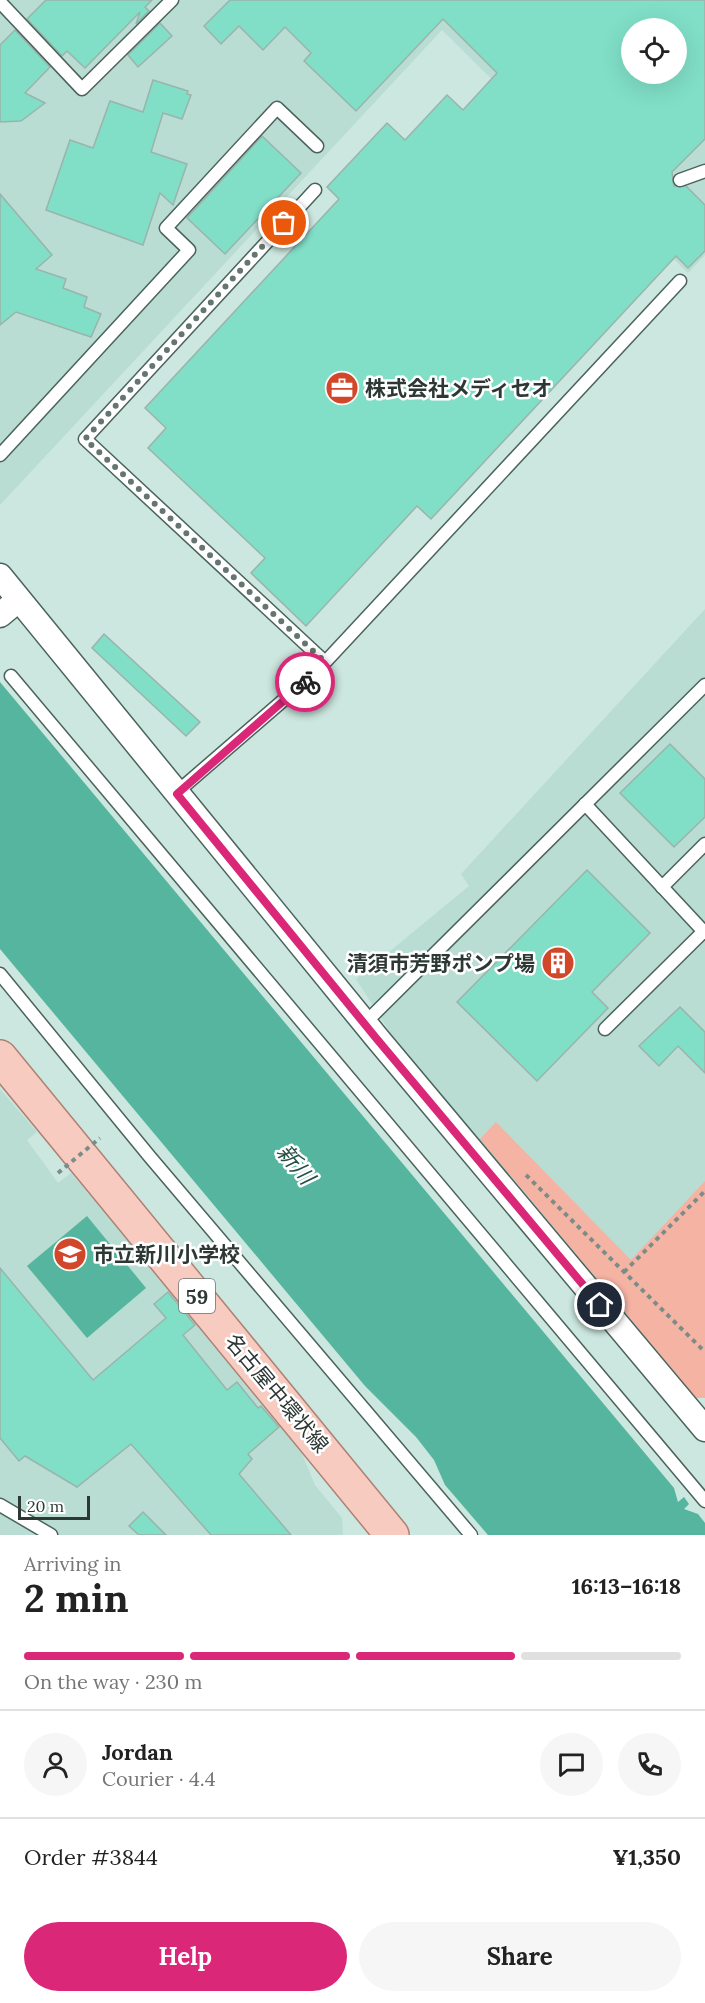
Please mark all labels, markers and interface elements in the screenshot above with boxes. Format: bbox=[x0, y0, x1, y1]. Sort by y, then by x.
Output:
map controls bbox=[621, 18, 687, 84]
button: locate bbox=[621, 18, 687, 84]
pin bbox=[258, 197, 309, 248]
icon: bag bbox=[267, 206, 300, 239]
office icon: 株式会社メディセオ bbox=[324, 370, 360, 406]
place label: 株式会社メディセオ bbox=[365, 375, 553, 402]
courier bbox=[275, 652, 335, 712]
icon: bike bbox=[289, 666, 322, 699]
building icon: 清須市芳野ポンプ場 bbox=[540, 945, 576, 981]
place label: 清須市芳野ポンプ場 bbox=[347, 950, 535, 977]
water label: 新川 bbox=[271, 1138, 322, 1191]
school or university icon: 市立新川小学校 bbox=[52, 1236, 88, 1272]
place label: 市立新川小学校 bbox=[93, 1241, 240, 1268]
road number: 59 bbox=[179, 1279, 215, 1313]
pin bbox=[574, 1279, 625, 1330]
icon: home bbox=[583, 1288, 616, 1321]
street label: 名古屋中環状線 bbox=[219, 1328, 335, 1458]
scale bar bbox=[18, 1493, 90, 1520]
text: 20 m bbox=[27, 1496, 64, 1516]
text: Arriving in bbox=[24, 1551, 121, 1576]
text: 16:13–16:18 bbox=[572, 1572, 681, 1600]
text: 2 min bbox=[24, 1573, 129, 1623]
text: On the way · 230 m bbox=[24, 1669, 202, 1694]
button: person bbox=[24, 1733, 87, 1796]
button: chat bbox=[540, 1733, 603, 1796]
button: phone bbox=[618, 1733, 681, 1796]
text: Jordan bbox=[102, 1738, 173, 1766]
text: Courier · 4.4 bbox=[102, 1766, 216, 1791]
text: Order #3844 bbox=[24, 1843, 158, 1871]
text: ¥1,350 bbox=[612, 1843, 681, 1871]
button: Help bbox=[24, 1922, 347, 1991]
button: Share bbox=[359, 1922, 681, 1991]

